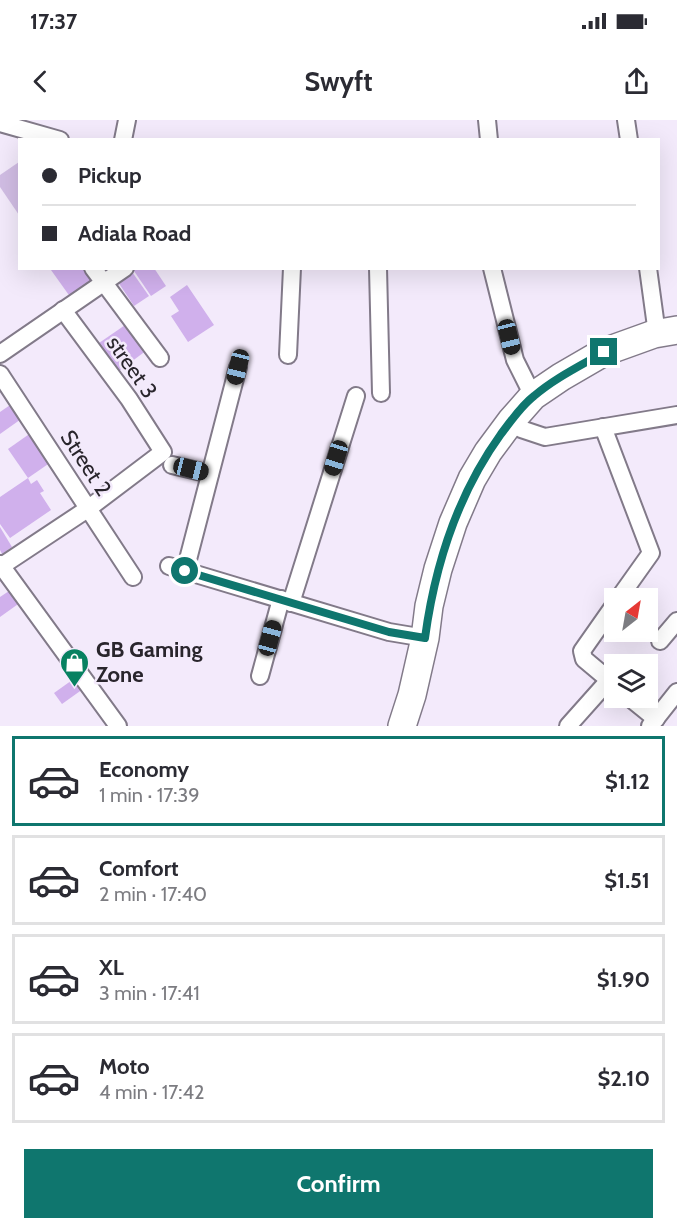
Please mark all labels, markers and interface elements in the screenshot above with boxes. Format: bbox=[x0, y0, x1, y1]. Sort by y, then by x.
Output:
text: 17:37 bbox=[30, 8, 77, 35]
icon: back bbox=[24, 65, 57, 98]
text: Swyft bbox=[305, 65, 373, 98]
icon: share bbox=[620, 65, 653, 98]
text: Pickup bbox=[78, 162, 142, 189]
text: Adiala Road bbox=[78, 220, 191, 247]
car bbox=[496, 317, 522, 357]
street label: street 3 bbox=[101, 331, 163, 403]
route end bbox=[590, 338, 617, 365]
car bbox=[225, 347, 251, 387]
street label: Street 2 bbox=[55, 425, 117, 501]
car bbox=[322, 438, 350, 478]
car bbox=[171, 456, 211, 482]
route start bbox=[171, 557, 198, 584]
north arrow bbox=[604, 588, 658, 642]
map controls bbox=[604, 588, 658, 708]
car bbox=[257, 618, 283, 658]
place label: GB Gaming Zone bbox=[96, 636, 202, 688]
shop icon: GB Gaming Zone bbox=[59, 646, 91, 688]
button: layers bbox=[604, 654, 658, 708]
icon: car bbox=[27, 754, 81, 808]
text: Economy bbox=[99, 756, 189, 783]
text: $1.12 bbox=[605, 768, 650, 795]
text: 1 min · 17:39 bbox=[99, 783, 200, 807]
icon: car bbox=[27, 853, 81, 907]
text: Comfort bbox=[99, 855, 178, 882]
text: $1.51 bbox=[604, 867, 650, 894]
text: 2 min · 17:40 bbox=[99, 882, 207, 906]
icon: car bbox=[27, 952, 81, 1006]
text: XL bbox=[99, 954, 124, 981]
text: $1.90 bbox=[597, 966, 650, 993]
text: 3 min · 17:41 bbox=[99, 981, 200, 1005]
icon: car bbox=[27, 1051, 81, 1105]
text: Moto bbox=[99, 1053, 150, 1080]
text: $2.10 bbox=[597, 1065, 650, 1092]
text: 4 min · 17:42 bbox=[99, 1080, 205, 1104]
button: Confirm bbox=[24, 1149, 653, 1218]

